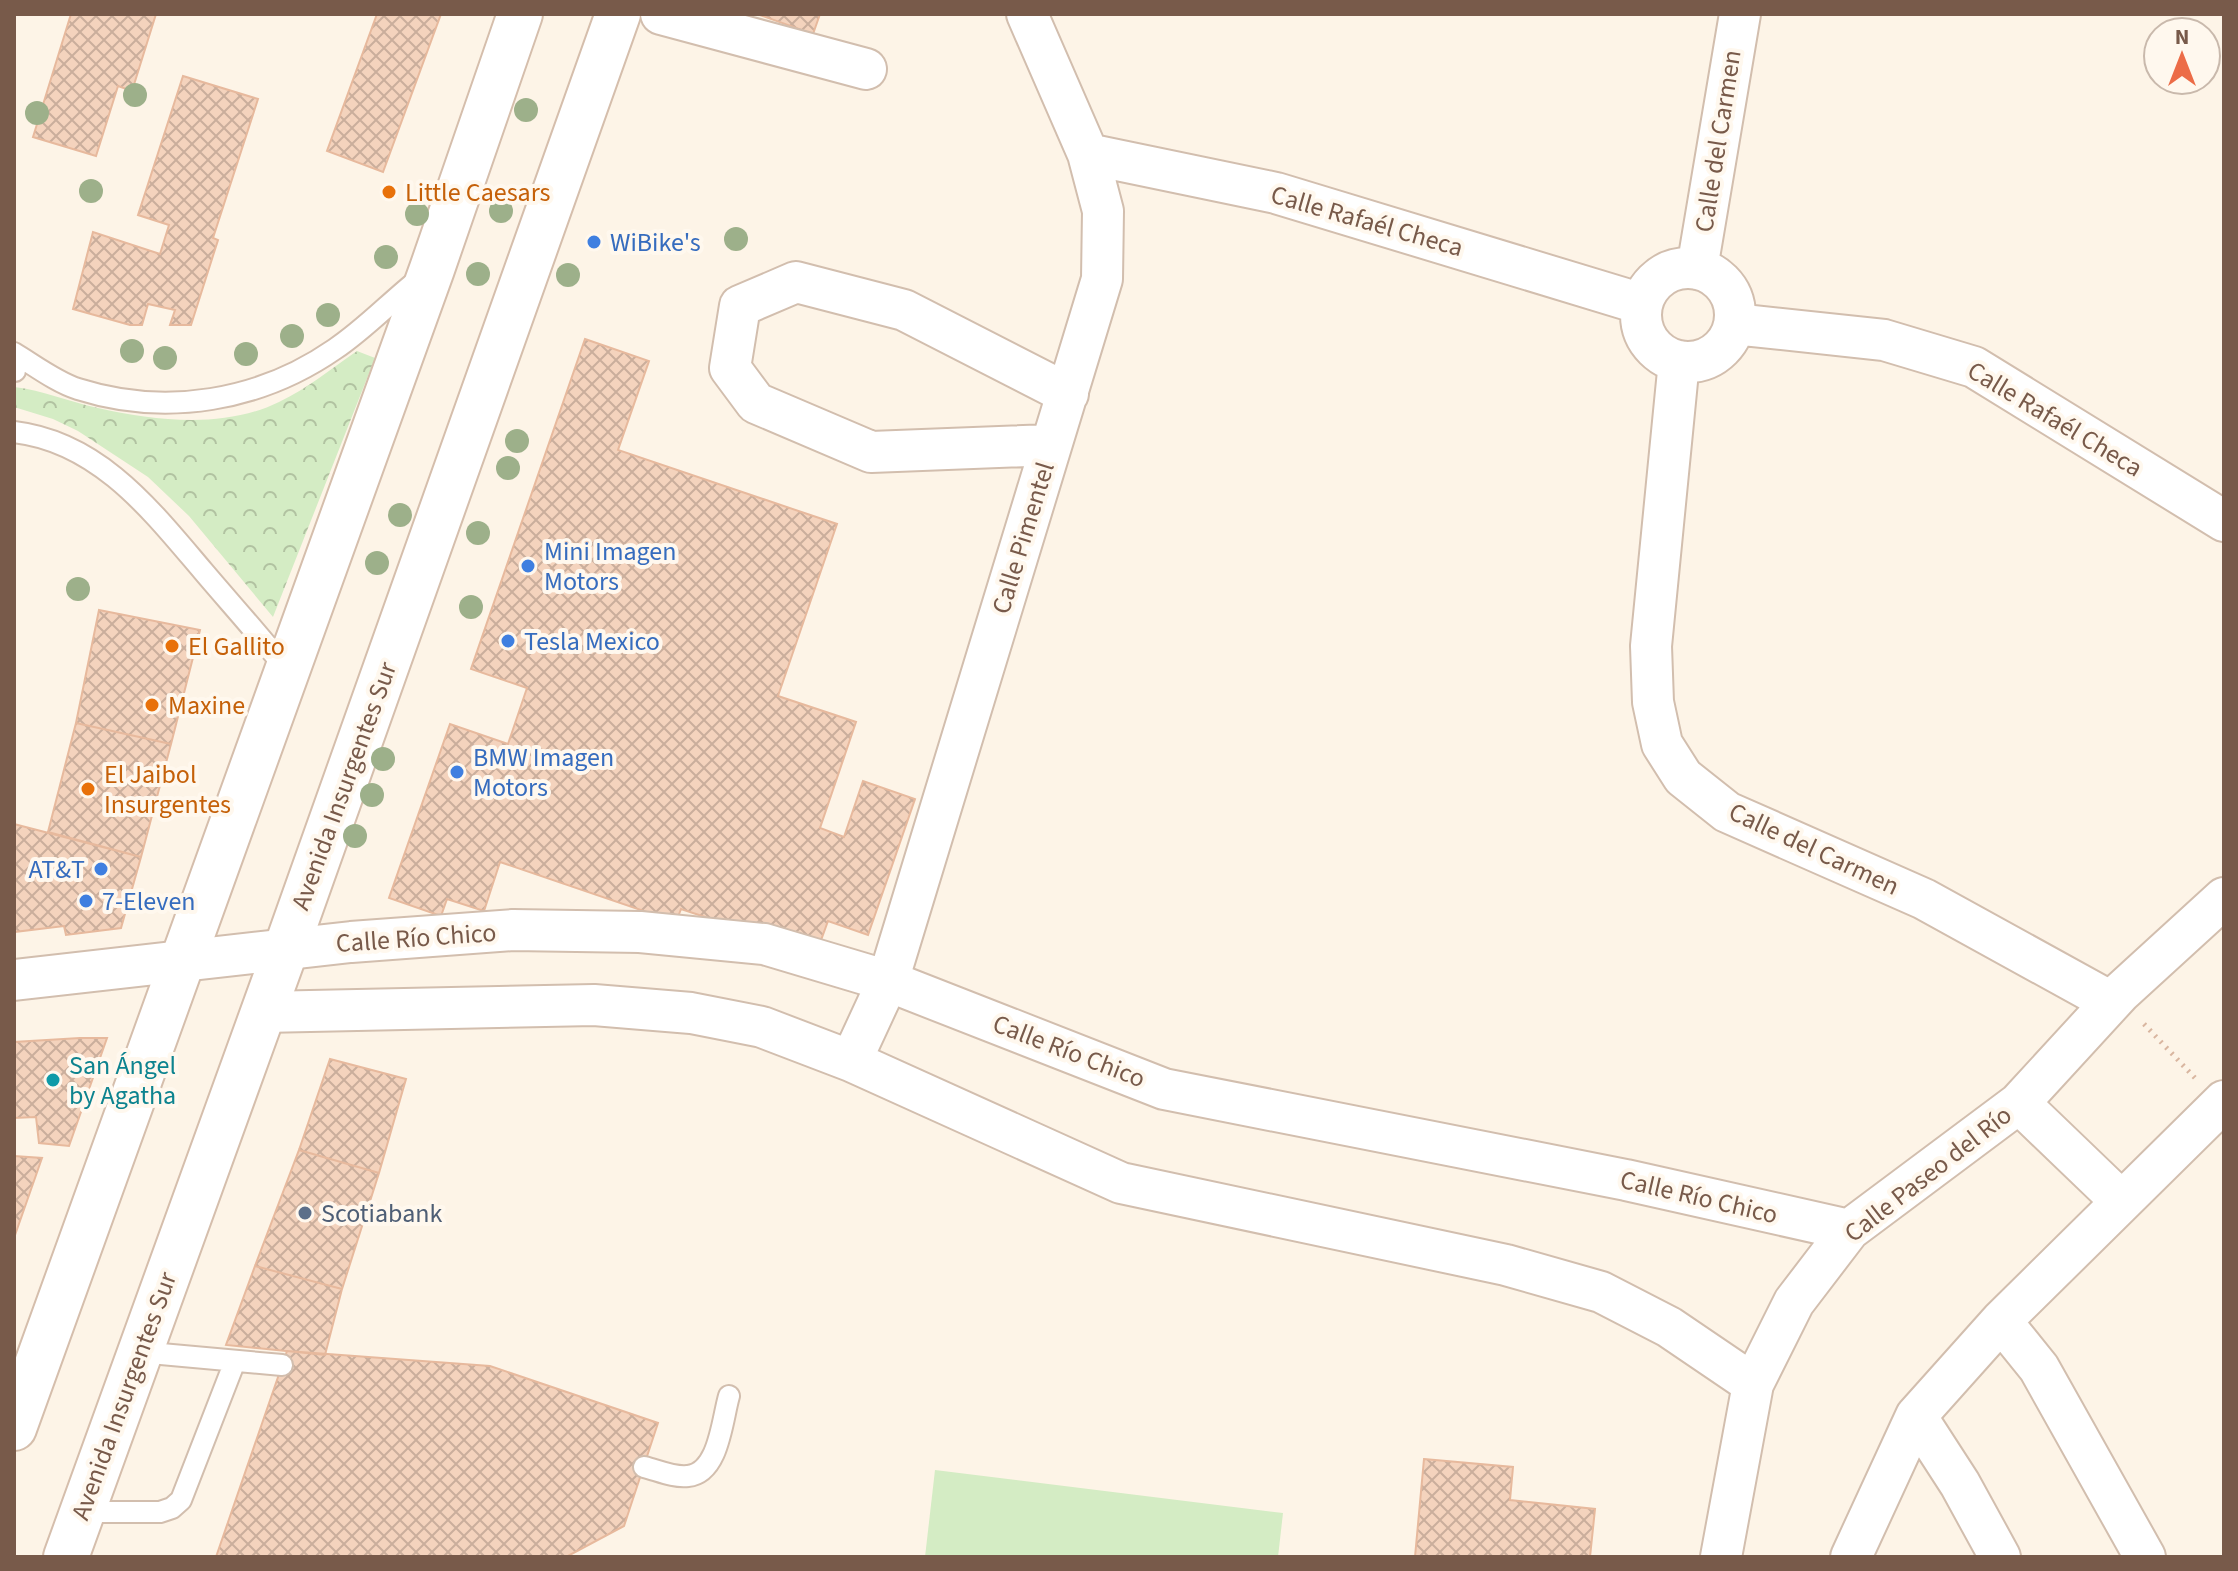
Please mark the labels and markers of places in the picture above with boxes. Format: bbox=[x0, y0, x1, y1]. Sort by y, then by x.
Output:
place label: Little Caesars bbox=[405, 174, 551, 211]
marker: Little Caesars bbox=[380, 183, 398, 201]
place label: WiBike's bbox=[610, 224, 701, 261]
marker: WiBike's bbox=[585, 233, 603, 251]
place label: Mini Imagen Motors bbox=[544, 533, 676, 600]
marker: Mini Imagen Motors bbox=[519, 557, 537, 575]
place label: Tesla Mexico bbox=[524, 623, 660, 660]
place label: El Gallito bbox=[188, 628, 285, 665]
marker: Tesla Mexico bbox=[499, 632, 517, 650]
marker: El Gallito bbox=[163, 637, 181, 655]
place label: Maxine bbox=[168, 687, 245, 724]
marker: Maxine bbox=[143, 696, 161, 714]
place label: BMW Imagen Motors bbox=[473, 739, 614, 806]
place label: El Jaibol Insurgentes bbox=[104, 756, 231, 823]
marker: BMW Imagen Motors bbox=[448, 763, 466, 781]
marker: El Jaibol Insurgentes bbox=[79, 780, 97, 798]
place label: AT&T bbox=[29, 851, 85, 888]
marker: AT&T bbox=[92, 860, 110, 878]
place label: 7-Eleven bbox=[102, 883, 196, 920]
marker: 7-Eleven bbox=[77, 892, 95, 910]
place label: San Ángel by Agatha bbox=[69, 1047, 176, 1114]
marker: San Ángel by Agatha bbox=[44, 1071, 62, 1089]
place label: Scotiabank bbox=[321, 1195, 442, 1232]
marker: Scotiabank bbox=[296, 1204, 314, 1222]

